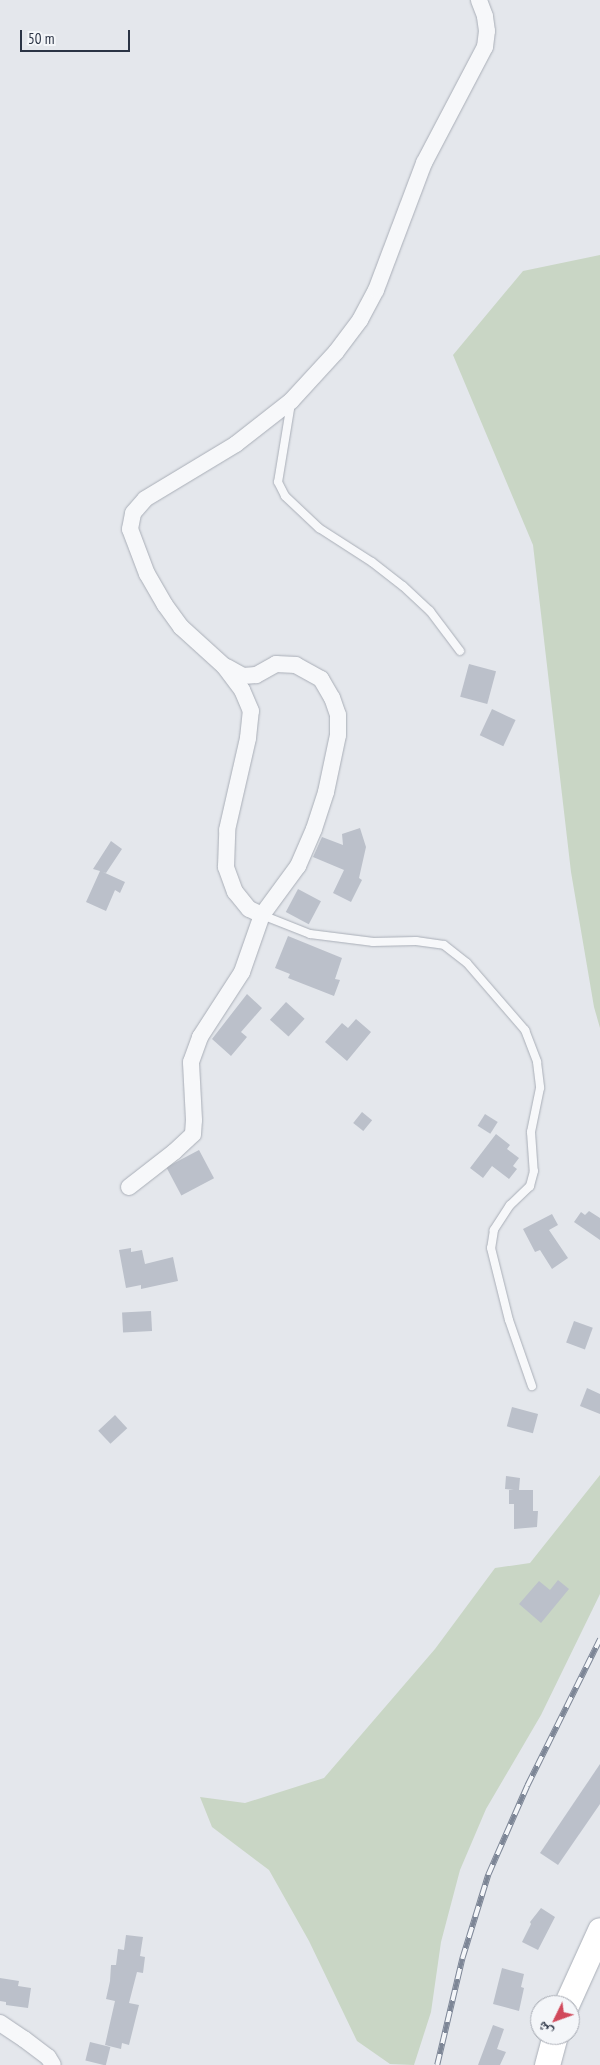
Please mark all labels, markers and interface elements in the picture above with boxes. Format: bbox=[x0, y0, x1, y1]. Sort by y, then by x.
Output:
scale bar bbox=[22, 20, 132, 52]
text: 50 m bbox=[28, 29, 54, 48]
north arrow bbox=[530, 1995, 580, 2045]
text: ش bbox=[533, 2018, 556, 2041]

